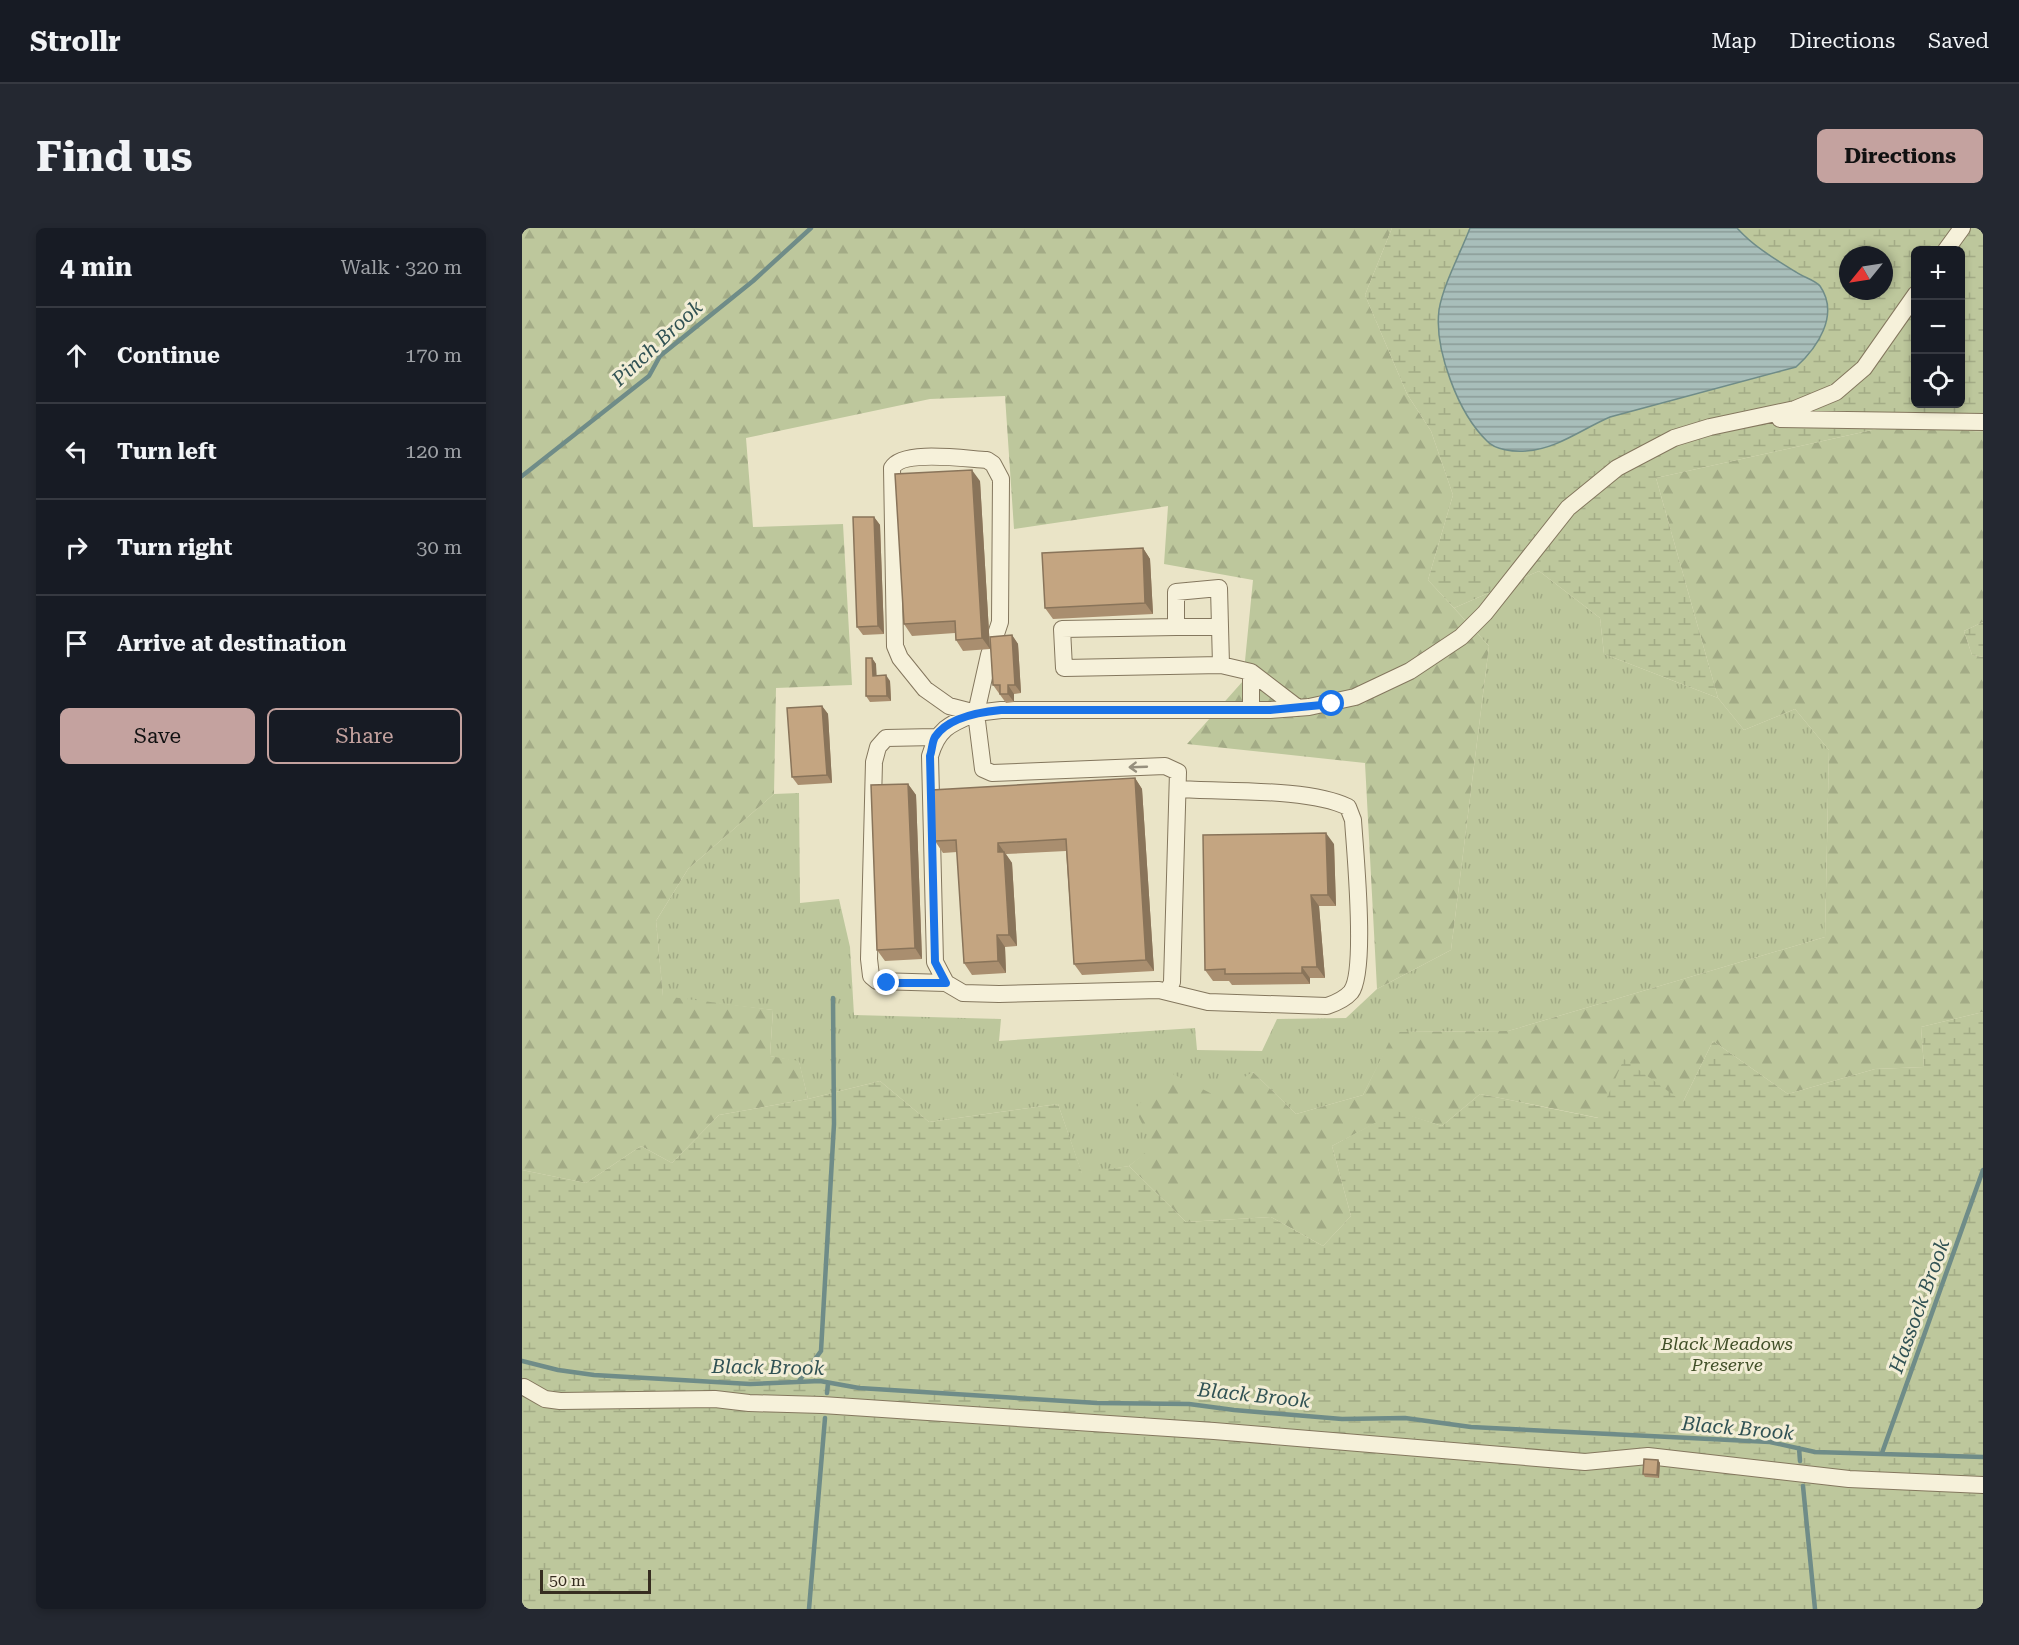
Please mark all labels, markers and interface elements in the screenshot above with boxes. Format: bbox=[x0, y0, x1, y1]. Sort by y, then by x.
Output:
text: Strollr bbox=[30, 25, 121, 58]
text: Map bbox=[1712, 29, 1756, 53]
text: Directions bbox=[1789, 29, 1895, 53]
text: Saved bbox=[1928, 29, 1989, 53]
button: Directions bbox=[1817, 129, 1983, 183]
text: Find us bbox=[36, 132, 193, 181]
north arrow bbox=[1839, 246, 1893, 300]
map controls bbox=[1911, 246, 1965, 408]
button: + bbox=[1911, 246, 1965, 300]
text: 4 min bbox=[60, 252, 132, 282]
text: Walk · 320 m bbox=[341, 255, 462, 279]
water label: Pinch Brook bbox=[606, 295, 707, 392]
button: − bbox=[1911, 300, 1965, 354]
icon: ahead bbox=[60, 339, 93, 372]
text: Continue bbox=[117, 343, 220, 368]
text: 170 m bbox=[405, 343, 462, 367]
button: locate bbox=[1911, 354, 1965, 408]
icon: left bbox=[60, 435, 93, 468]
text: Turn left bbox=[117, 439, 217, 464]
text: 120 m bbox=[405, 439, 462, 463]
icon: right bbox=[60, 531, 93, 564]
text: Turn right bbox=[117, 535, 232, 560]
text: 30 m bbox=[416, 535, 462, 559]
icon: arrive bbox=[60, 627, 93, 660]
text: Arrive at destination bbox=[117, 631, 346, 656]
route start bbox=[1318, 690, 1344, 716]
button: Save bbox=[60, 708, 255, 764]
button: Share bbox=[267, 708, 462, 764]
one-way arrow bbox=[1128, 761, 1148, 773]
route end bbox=[873, 969, 899, 995]
water label: Hassock Brook bbox=[1883, 1236, 1954, 1377]
park label: Black Meadows Preserve bbox=[1660, 1333, 1793, 1375]
water label: Black Brook bbox=[710, 1354, 825, 1380]
water label: Black Brook bbox=[1196, 1377, 1312, 1413]
water label: Black Brook bbox=[1680, 1411, 1795, 1445]
scale bar bbox=[540, 1567, 651, 1594]
text: 50 m bbox=[549, 1571, 586, 1590]

